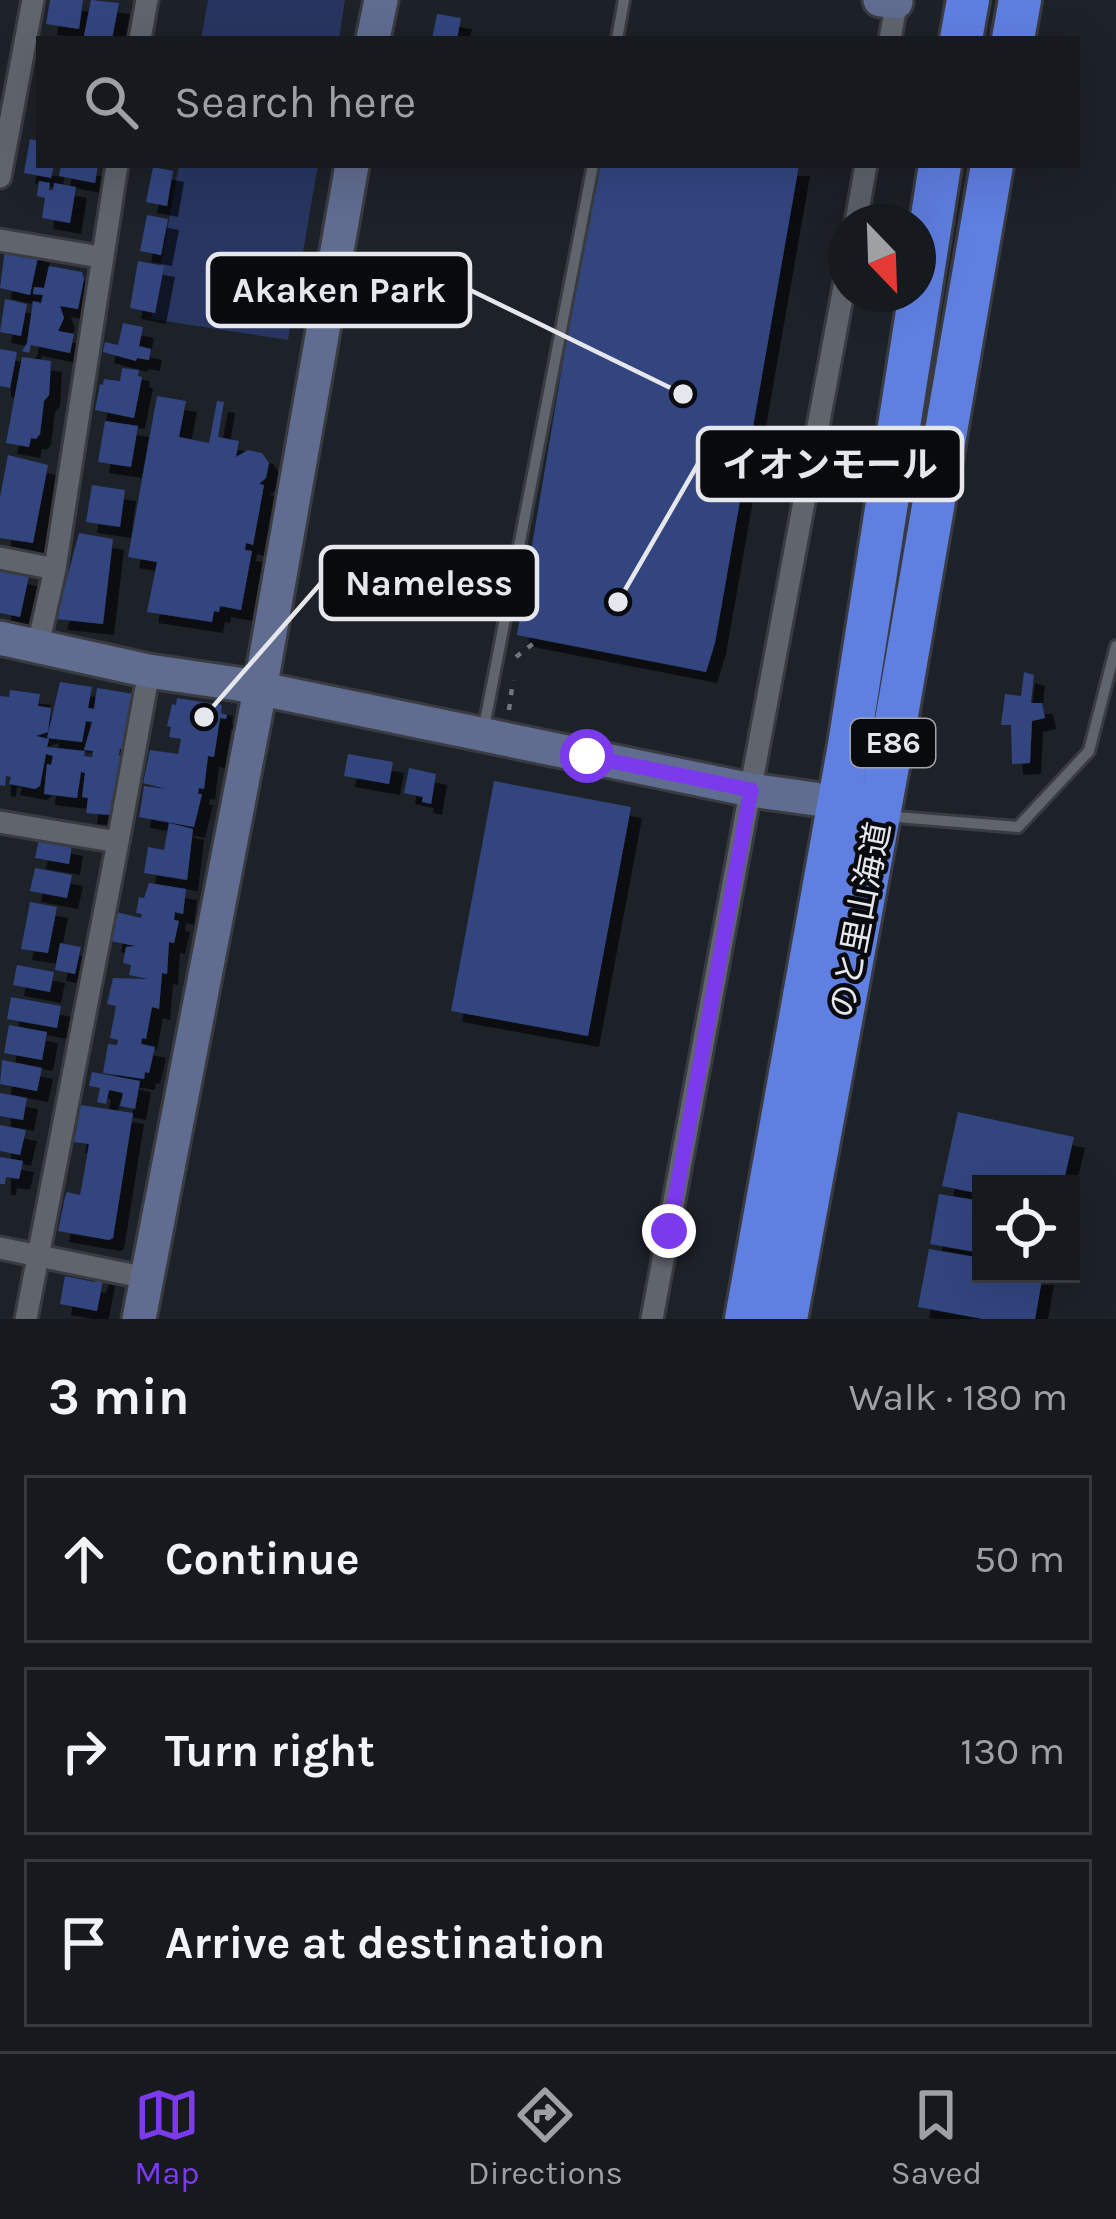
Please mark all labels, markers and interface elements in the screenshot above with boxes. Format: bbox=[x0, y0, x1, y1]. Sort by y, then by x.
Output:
search box bbox=[36, 36, 1080, 168]
icon: search bbox=[78, 69, 144, 135]
text: Search here bbox=[174, 76, 416, 128]
north arrow bbox=[828, 204, 936, 312]
callout: Akaken Park bbox=[208, 254, 470, 326]
text: Akaken Park bbox=[232, 269, 446, 311]
callout: イオンモール bbox=[698, 428, 962, 500]
text: イオンモール bbox=[722, 444, 938, 486]
callout: Nameless bbox=[321, 547, 537, 619]
text: Nameless bbox=[345, 562, 513, 604]
road number: E86 bbox=[851, 719, 935, 767]
route start bbox=[560, 729, 614, 783]
street label: のと里山海道 bbox=[822, 819, 898, 1021]
map controls bbox=[972, 1175, 1080, 1283]
button: locate bbox=[972, 1175, 1080, 1283]
route end bbox=[642, 1204, 696, 1258]
text: 3 min bbox=[48, 1367, 190, 1427]
text: Walk · 180 m bbox=[849, 1374, 1068, 1420]
icon: ahead bbox=[51, 1526, 117, 1592]
text: Continue bbox=[165, 1533, 360, 1585]
text: 50 m bbox=[974, 1536, 1065, 1582]
icon: right bbox=[51, 1718, 117, 1784]
text: Turn right bbox=[165, 1725, 375, 1777]
text: 130 m bbox=[960, 1728, 1065, 1774]
icon: arrive bbox=[51, 1910, 117, 1976]
text: Arrive at destination bbox=[165, 1917, 605, 1969]
tab: Map bbox=[134, 2082, 200, 2192]
tab: Directions bbox=[468, 2082, 623, 2192]
tab: Saved bbox=[891, 2082, 982, 2192]

